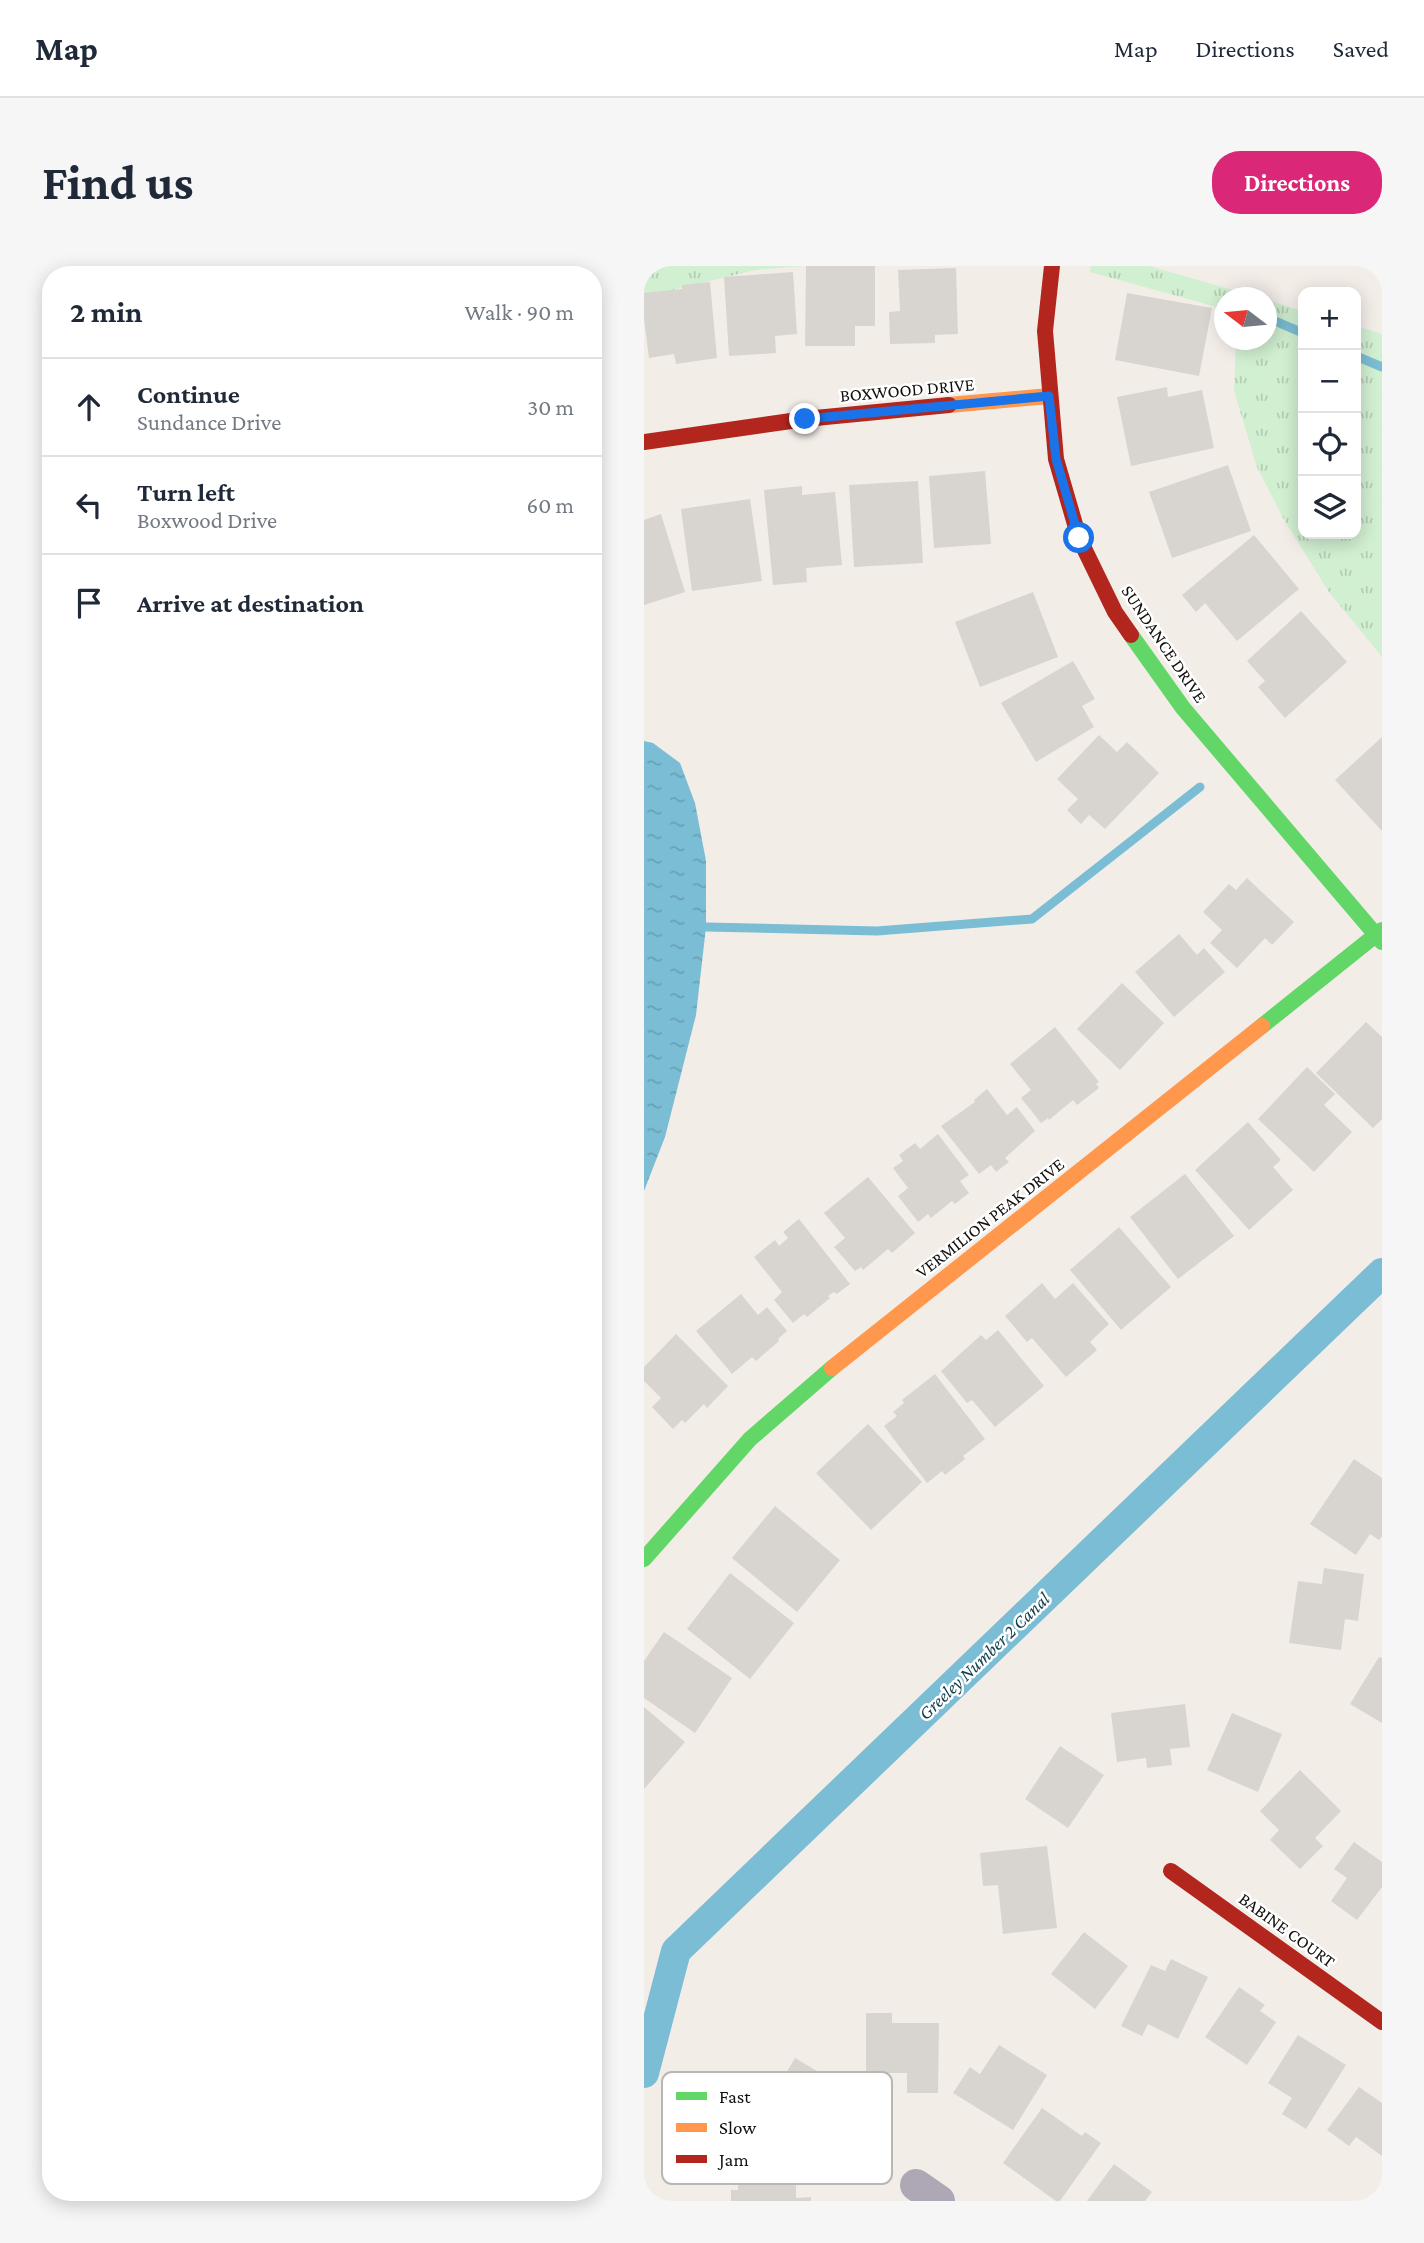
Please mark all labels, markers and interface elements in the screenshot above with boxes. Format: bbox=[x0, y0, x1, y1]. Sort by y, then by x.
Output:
text: Map bbox=[35, 30, 98, 67]
text: Map bbox=[1114, 35, 1158, 62]
text: Directions bbox=[1196, 35, 1295, 62]
text: Saved bbox=[1333, 35, 1389, 62]
button: Directions bbox=[1212, 151, 1382, 214]
text: Find us bbox=[42, 155, 194, 210]
north arrow bbox=[1214, 287, 1277, 350]
map controls bbox=[1298, 287, 1361, 539]
button: + bbox=[1298, 287, 1361, 350]
text: 2 min bbox=[70, 295, 142, 328]
text: Walk · 90 m bbox=[465, 299, 574, 325]
button: − bbox=[1298, 350, 1361, 413]
street label: BOXWOOD DRIVE bbox=[839, 374, 975, 406]
text: Continue bbox=[137, 380, 240, 409]
icon: ahead bbox=[70, 388, 108, 426]
text: 30 m bbox=[527, 394, 574, 420]
route end bbox=[789, 403, 820, 434]
text: Sundance Drive bbox=[137, 409, 281, 435]
button: locate bbox=[1298, 413, 1361, 476]
button: layers bbox=[1298, 476, 1361, 539]
text: Turn left bbox=[137, 478, 235, 507]
icon: left bbox=[70, 486, 108, 524]
text: 60 m bbox=[527, 492, 574, 518]
text: Boxwood Drive bbox=[137, 507, 277, 533]
route start bbox=[1063, 522, 1094, 553]
street label: SUNDANCE DRIVE bbox=[1117, 582, 1211, 707]
icon: arrive bbox=[70, 584, 108, 622]
text: Arrive at destination bbox=[137, 589, 364, 618]
street label: VERMILION PEAK DRIVE bbox=[912, 1154, 1068, 1282]
water label: Greeley Number 2 Canal bbox=[914, 1588, 1054, 1724]
street label: BABINE COURT bbox=[1235, 1888, 1339, 1972]
legend bbox=[662, 2072, 892, 2184]
text: Fast bbox=[719, 2086, 751, 2107]
text: Slow bbox=[719, 2117, 756, 2138]
text: Jam bbox=[717, 2149, 749, 2170]

